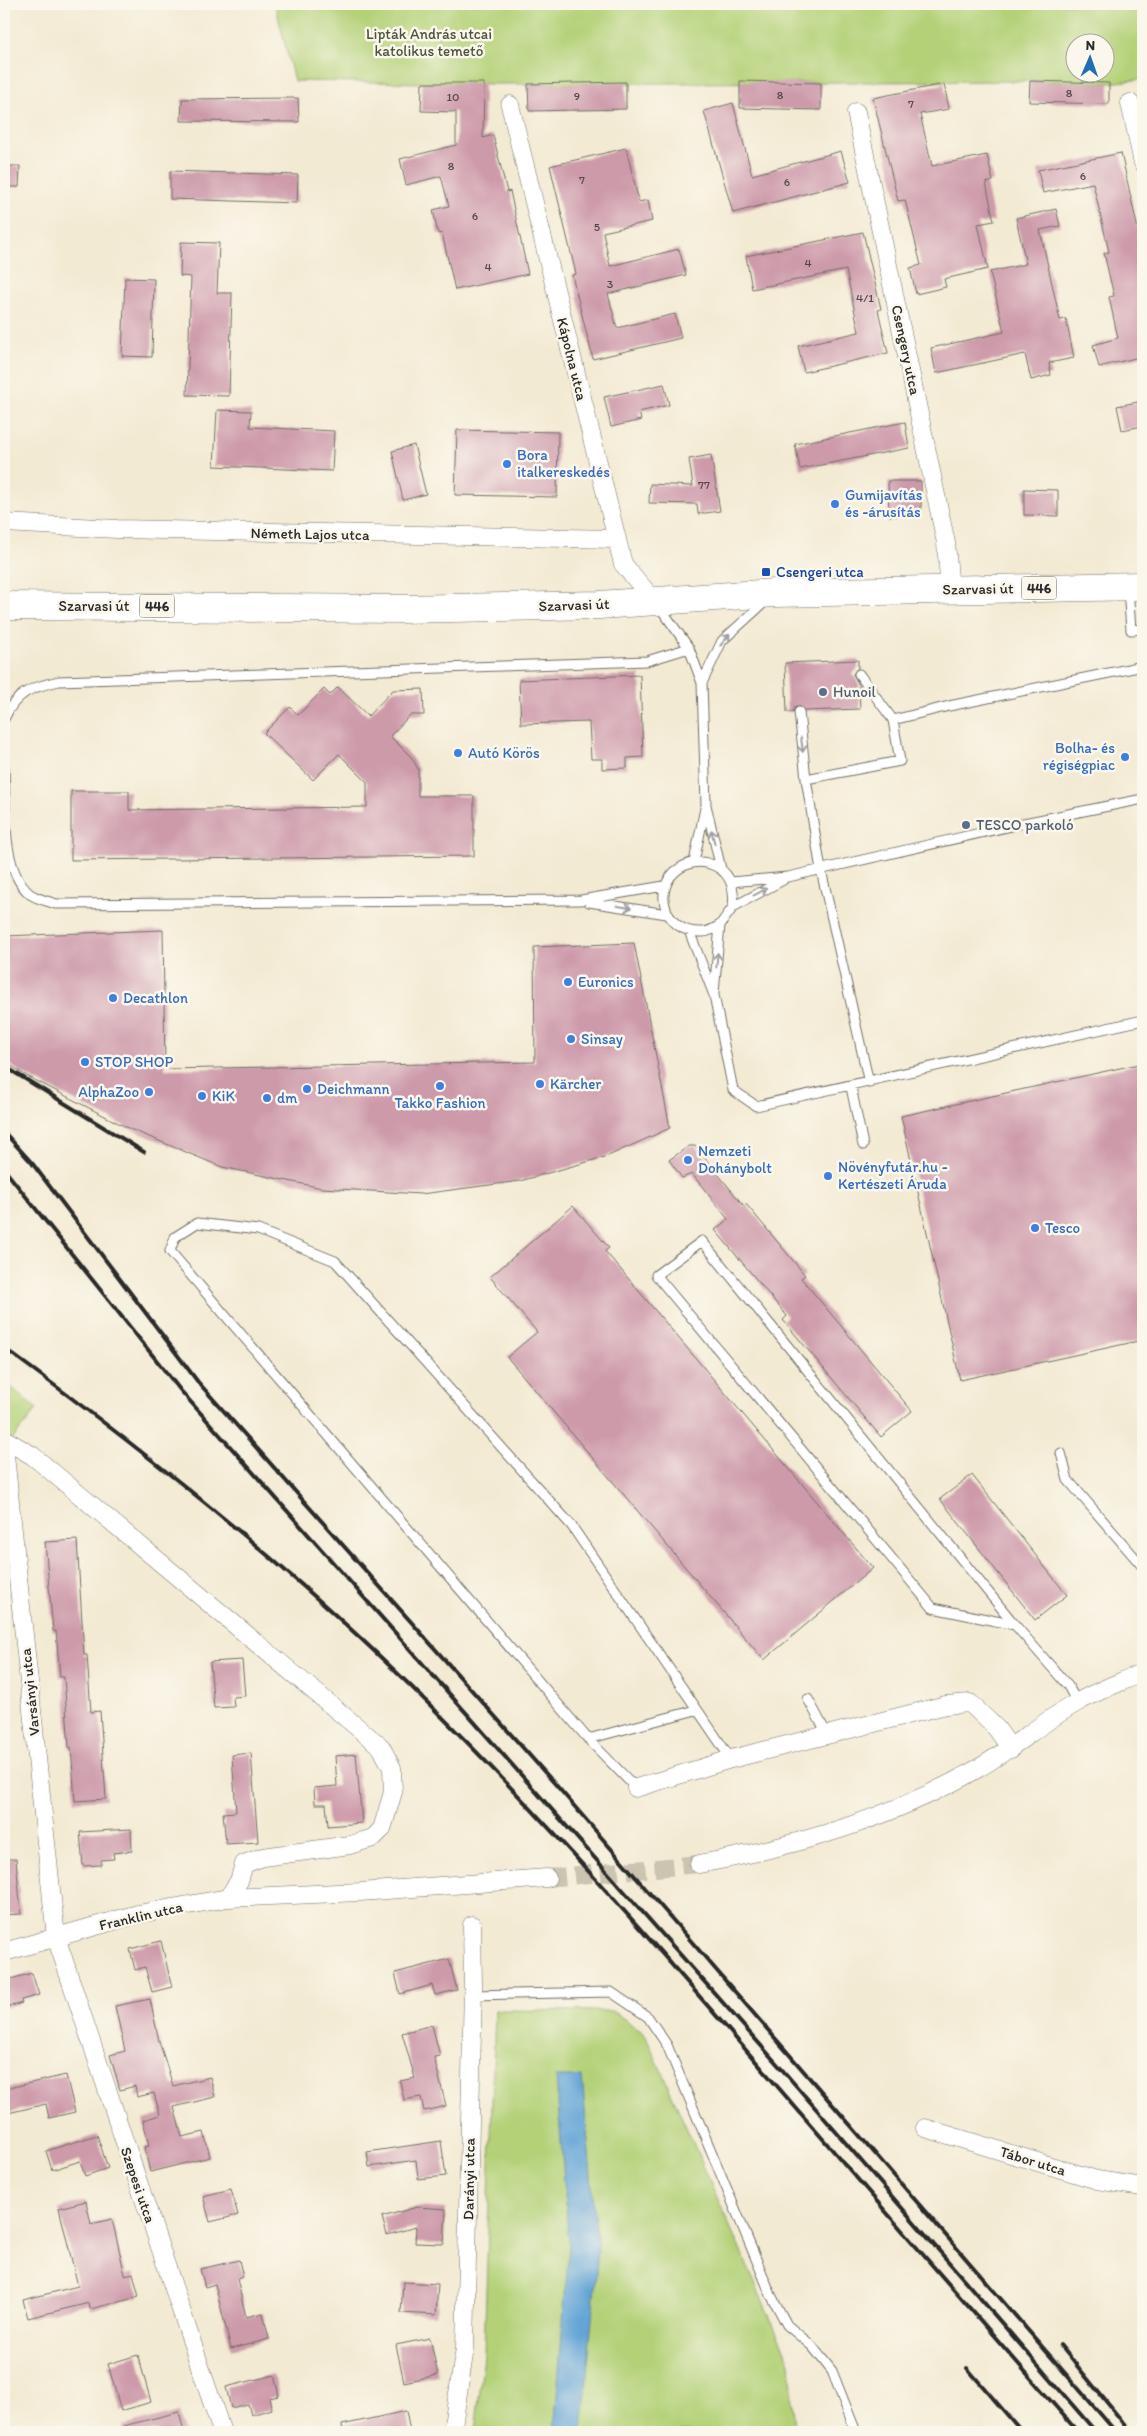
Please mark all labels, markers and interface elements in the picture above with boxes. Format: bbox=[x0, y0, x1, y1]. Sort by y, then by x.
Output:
park label: Lipták András utcai katolikus temető bbox=[366, 25, 492, 60]
north arrow bbox=[1064, 32, 1114, 82]
text: N bbox=[1085, 37, 1095, 54]
house number: 8 bbox=[1066, 86, 1073, 100]
house number: 8 bbox=[777, 88, 784, 102]
house number: 9 bbox=[574, 89, 580, 103]
house number: 10 bbox=[447, 90, 459, 104]
house number: 7 bbox=[908, 97, 914, 111]
house number: 8 bbox=[448, 159, 455, 173]
house number: 6 bbox=[1080, 169, 1086, 183]
house number: 7 bbox=[579, 173, 585, 187]
house number: 6 bbox=[784, 175, 790, 189]
house number: 6 bbox=[472, 209, 478, 223]
house number: 5 bbox=[594, 220, 600, 234]
house number: 4 bbox=[804, 256, 812, 270]
house number: 4 bbox=[484, 260, 492, 274]
house number: 3 bbox=[607, 277, 614, 291]
house number: 4/1 bbox=[856, 291, 874, 305]
street label: Csengery utca bbox=[888, 303, 924, 397]
street label: Kápolna utca bbox=[553, 316, 591, 403]
place label: Bora italkereskedés bbox=[517, 446, 610, 481]
marker: Bora italkereskedés bbox=[501, 458, 513, 470]
house number: 77 bbox=[698, 478, 710, 492]
place label: Gumijavítás és -árusítás bbox=[845, 486, 923, 521]
marker: Gumijavítás és -árusítás bbox=[829, 498, 841, 510]
street label: Németh Lajos utca bbox=[251, 524, 370, 544]
place label: Csengeri utca bbox=[776, 563, 864, 581]
marker: Csengeri utca bbox=[760, 566, 772, 578]
road number: 446 bbox=[1022, 576, 1056, 600]
street label: Szarvasi út bbox=[942, 579, 1014, 599]
road number: 446 bbox=[140, 594, 174, 618]
street label: Szarvasi út bbox=[538, 595, 610, 615]
street label: Szarvasi út bbox=[59, 597, 130, 615]
one-way arrow bbox=[719, 634, 730, 647]
place label: Hunoil bbox=[833, 683, 877, 701]
marker: Hunoil bbox=[817, 686, 829, 698]
one-way arrow bbox=[797, 737, 807, 753]
place label: Bolha- és régiségpiac bbox=[1043, 739, 1115, 774]
place label: Autó Körös bbox=[468, 744, 540, 762]
marker: Autó Körös bbox=[452, 747, 464, 759]
marker: Bolha- és régiségpiac bbox=[1119, 751, 1131, 763]
place label: TESCO parkoló bbox=[976, 816, 1074, 834]
marker: TESCO parkoló bbox=[960, 819, 972, 831]
one-way arrow bbox=[708, 830, 717, 846]
one-way arrow bbox=[752, 887, 767, 896]
one-way arrow bbox=[616, 903, 632, 913]
one-way arrow bbox=[712, 952, 722, 968]
place label: Euronics bbox=[578, 973, 634, 991]
marker: Euronics bbox=[562, 976, 574, 988]
place label: Decathlon bbox=[123, 989, 188, 1007]
marker: Decathlon bbox=[107, 992, 119, 1004]
place label: Sinsay bbox=[581, 1030, 623, 1048]
marker: Sinsay bbox=[565, 1033, 577, 1045]
place label: STOP SHOP bbox=[95, 1053, 174, 1071]
marker: STOP SHOP bbox=[79, 1056, 91, 1068]
place label: Kärcher bbox=[550, 1075, 601, 1093]
marker: Kärcher bbox=[534, 1078, 546, 1090]
place label: Deichmann bbox=[317, 1080, 390, 1098]
marker: Takko Fashion bbox=[434, 1080, 446, 1092]
place label: AlphaZoo bbox=[78, 1083, 139, 1101]
marker: Deichmann bbox=[301, 1083, 313, 1095]
marker: AlphaZoo bbox=[143, 1086, 155, 1098]
place label: KiK bbox=[212, 1087, 235, 1105]
place label: dm bbox=[277, 1089, 297, 1107]
marker: KiK bbox=[196, 1090, 208, 1102]
marker: dm bbox=[261, 1092, 273, 1104]
place label: Takko Fashion bbox=[395, 1094, 485, 1112]
place label: Nemzeti Dohánybolt bbox=[698, 1142, 772, 1177]
marker: Nemzeti Dohánybolt bbox=[682, 1154, 694, 1166]
place label: Növényfutár.hu - Kertészeti Áruda bbox=[838, 1158, 948, 1193]
marker: Növényfutár.hu - Kertészeti Áruda bbox=[822, 1170, 834, 1182]
place label: Tesco bbox=[1045, 1219, 1080, 1237]
marker: Tesco bbox=[1029, 1222, 1041, 1234]
street label: Varsányi utca bbox=[16, 1647, 44, 1737]
street label: Franklin utca bbox=[97, 1898, 185, 1934]
street label: Darányi utca bbox=[459, 2137, 479, 2220]
street label: Tábor utca bbox=[998, 2142, 1068, 2180]
street label: Szepesi utca bbox=[117, 2145, 160, 2226]

